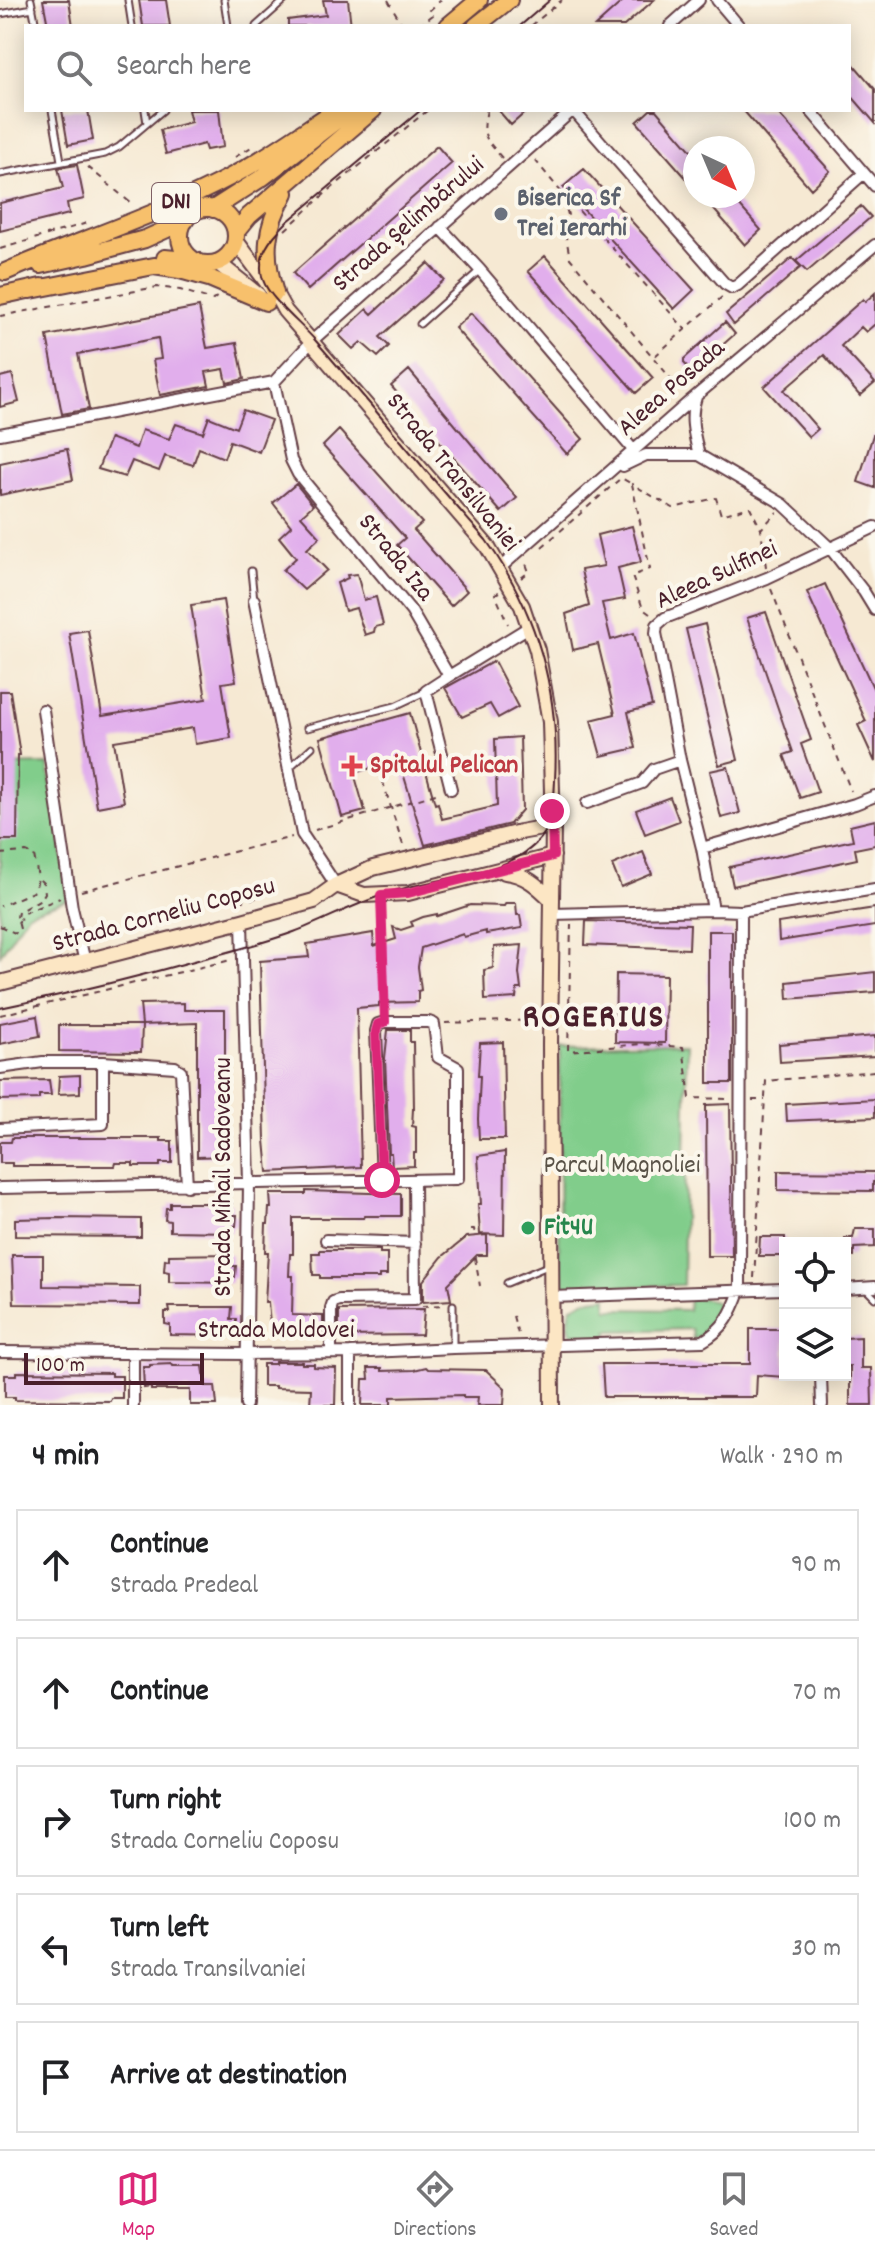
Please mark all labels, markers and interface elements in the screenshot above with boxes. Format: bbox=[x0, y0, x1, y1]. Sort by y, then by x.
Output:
search box bbox=[24, 24, 851, 112]
icon: search bbox=[52, 46, 96, 90]
text: Search here bbox=[116, 47, 252, 90]
north arrow bbox=[683, 136, 755, 208]
street label: Strada Șelimbărului bbox=[325, 148, 494, 302]
place label: Biserica Sf Trei Ierarhi bbox=[517, 181, 627, 248]
road number: DN1 bbox=[152, 183, 200, 223]
marker: Biserica Sf Trei Ierarhi bbox=[492, 205, 510, 223]
street label: Aleea Posada bbox=[610, 331, 735, 446]
street label: Strada Transilvaniei bbox=[376, 385, 528, 561]
street label: Strada Iza bbox=[348, 506, 442, 610]
street label: Aleea Sulfinei bbox=[650, 532, 784, 620]
place label: Spitalul Pelican bbox=[370, 748, 518, 785]
marker: Spitalul Pelican bbox=[341, 755, 363, 777]
route end bbox=[534, 793, 570, 829]
street label: Strada Corneliu Coposu bbox=[49, 868, 279, 964]
district label: ROGERIUS bbox=[522, 995, 666, 1044]
street label: Strada Mihail Sadoveanu bbox=[206, 1057, 243, 1297]
park label: Parcul Magnoliei bbox=[544, 1148, 701, 1185]
route start bbox=[364, 1162, 400, 1198]
place label: Fit4U bbox=[544, 1210, 593, 1247]
marker: Fit4U bbox=[519, 1219, 537, 1237]
map controls bbox=[779, 1237, 851, 1381]
button: locate bbox=[779, 1237, 851, 1309]
button: layers bbox=[779, 1309, 851, 1381]
street label: Strada Moldovei bbox=[197, 1313, 355, 1350]
scale bar bbox=[24, 1349, 204, 1385]
text: 100 m bbox=[36, 1351, 85, 1382]
text: 4 min bbox=[32, 1433, 99, 1482]
text: Walk · 290 m bbox=[720, 1439, 843, 1476]
text: Continue bbox=[110, 1525, 209, 1568]
icon: ahead bbox=[34, 1543, 78, 1587]
text: 90 m bbox=[791, 1547, 841, 1584]
text: Strada Predeal bbox=[110, 1568, 258, 1605]
icon: ahead bbox=[34, 1671, 78, 1715]
text: Continue bbox=[110, 1672, 209, 1715]
text: 70 m bbox=[793, 1675, 841, 1712]
text: Turn right bbox=[110, 1781, 221, 1824]
icon: right bbox=[34, 1799, 78, 1843]
text: 100 m bbox=[783, 1803, 841, 1840]
text: Strada Corneliu Coposu bbox=[110, 1824, 339, 1861]
text: Turn left bbox=[110, 1909, 209, 1952]
icon: left bbox=[34, 1927, 78, 1971]
text: 30 m bbox=[791, 1931, 841, 1968]
text: Strada Transilvaniei bbox=[110, 1952, 305, 1989]
icon: arrive bbox=[34, 2055, 78, 2099]
text: Arrive at destination bbox=[110, 2056, 347, 2099]
tab: Map bbox=[116, 2167, 160, 2246]
tab: Directions bbox=[393, 2167, 477, 2246]
tab: Saved bbox=[709, 2167, 759, 2246]

